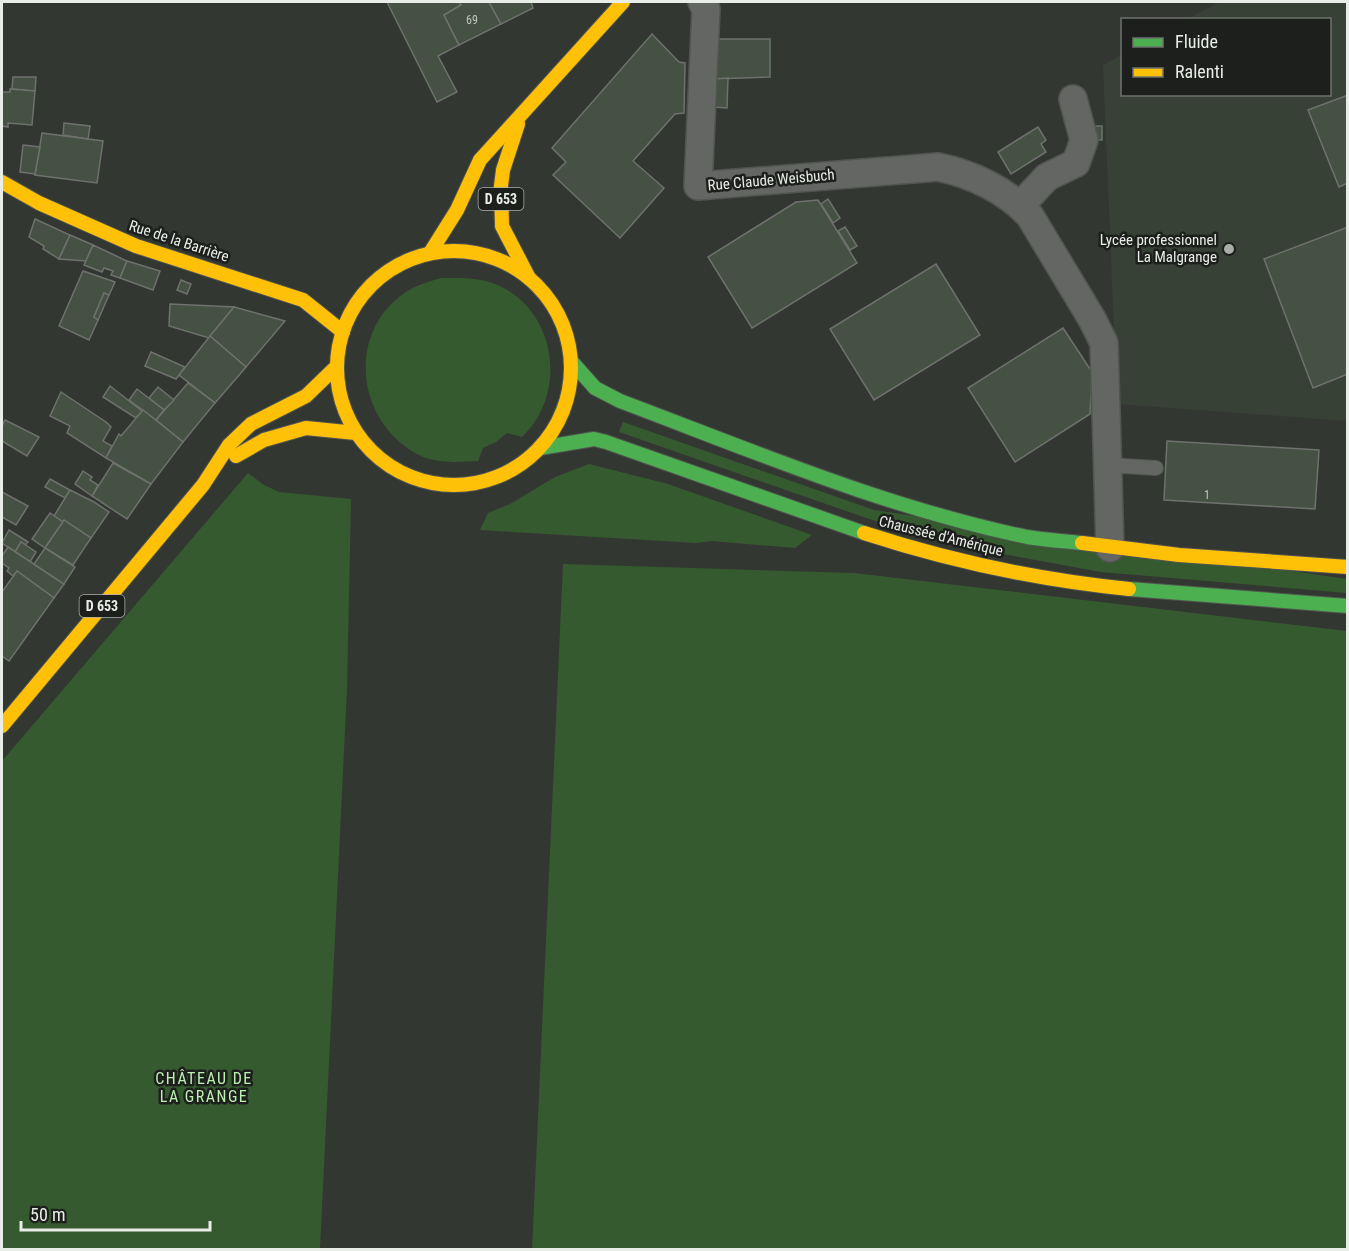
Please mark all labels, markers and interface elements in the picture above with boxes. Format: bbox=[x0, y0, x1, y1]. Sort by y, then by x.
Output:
house number: 69 bbox=[466, 13, 478, 27]
legend bbox=[1121, 18, 1331, 96]
text: Fluide bbox=[1175, 31, 1218, 52]
text: Ralenti bbox=[1175, 61, 1224, 82]
street label: Rue Claude Weisbuch bbox=[707, 165, 835, 195]
road number: D 653 bbox=[478, 188, 524, 210]
street label: Rue de la Barrière bbox=[127, 216, 231, 266]
place label: Lycée professionnel La Malgrange bbox=[1100, 231, 1217, 266]
marker: Lycée professionnel La Malgrange bbox=[1222, 242, 1236, 256]
house number: 1 bbox=[1204, 488, 1210, 502]
street label: Chaussée d'Amérique bbox=[877, 512, 1005, 560]
road number: D 653 bbox=[80, 595, 124, 617]
district label: CHÂTEAU DE LA GRANGE bbox=[155, 1069, 253, 1106]
scale bar bbox=[21, 1194, 210, 1232]
text: 50 m bbox=[30, 1204, 65, 1225]

